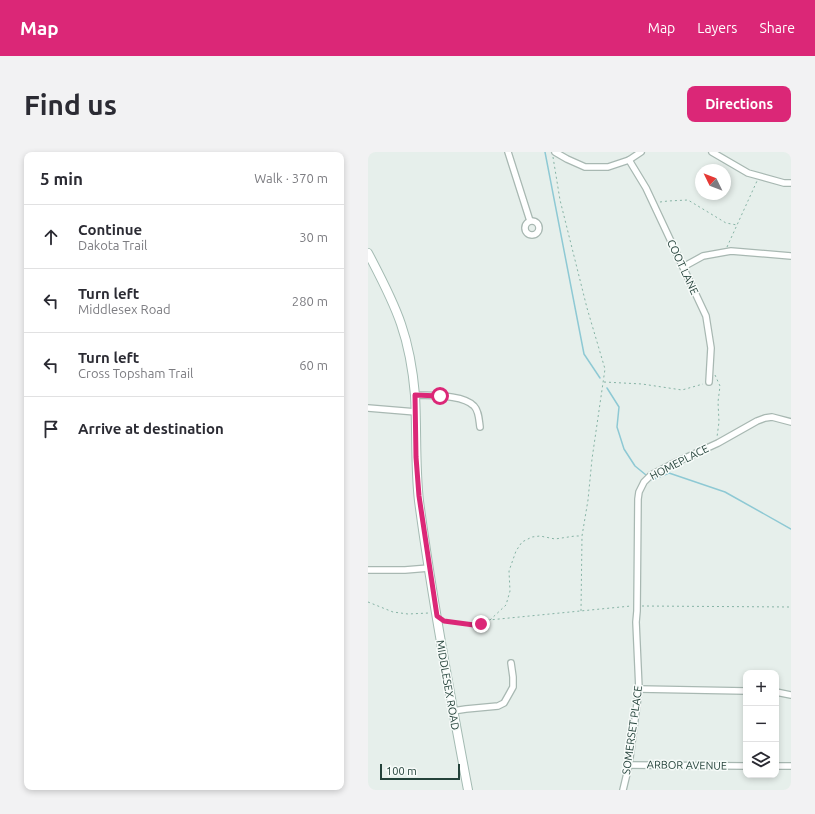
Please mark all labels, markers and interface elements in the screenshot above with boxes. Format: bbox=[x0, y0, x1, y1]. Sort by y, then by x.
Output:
text: Map bbox=[20, 17, 59, 39]
text: Map bbox=[648, 20, 675, 36]
text: Layers bbox=[697, 20, 737, 36]
text: Share bbox=[759, 20, 795, 36]
button: Directions bbox=[687, 86, 791, 122]
text: Find us bbox=[24, 89, 117, 120]
north arrow bbox=[695, 164, 731, 200]
text: 5 min bbox=[40, 169, 83, 188]
text: Walk · 370 m bbox=[254, 171, 328, 185]
text: Continue bbox=[78, 221, 142, 238]
icon: ahead bbox=[40, 226, 62, 248]
text: 30 m bbox=[299, 230, 328, 244]
text: Dakota Trail bbox=[78, 238, 147, 252]
street label: COOT LANE bbox=[665, 238, 701, 296]
text: Turn left bbox=[78, 285, 139, 302]
icon: left bbox=[40, 290, 62, 312]
text: 280 m bbox=[292, 294, 328, 308]
text: Middlesex Road bbox=[78, 302, 171, 316]
text: Turn left bbox=[78, 349, 139, 366]
icon: left bbox=[40, 354, 62, 376]
text: 60 m bbox=[299, 358, 328, 372]
text: Cross Topsham Trail bbox=[78, 366, 193, 380]
route start bbox=[431, 387, 449, 405]
icon: arrive bbox=[40, 418, 62, 440]
text: Arrive at destination bbox=[78, 420, 224, 437]
street label: HOMEPLACE bbox=[648, 442, 710, 482]
route end bbox=[472, 615, 490, 633]
street label: MIDDLESEX ROAD bbox=[434, 639, 462, 731]
map controls bbox=[743, 670, 779, 778]
button: + bbox=[743, 670, 779, 706]
street label: SOMERSET PLACE bbox=[620, 685, 644, 775]
button: − bbox=[743, 706, 779, 742]
button: layers bbox=[743, 742, 779, 778]
street label: ARBOR AVENUE bbox=[647, 758, 727, 772]
scale bar bbox=[380, 762, 460, 781]
text: 100 m bbox=[386, 765, 417, 777]

